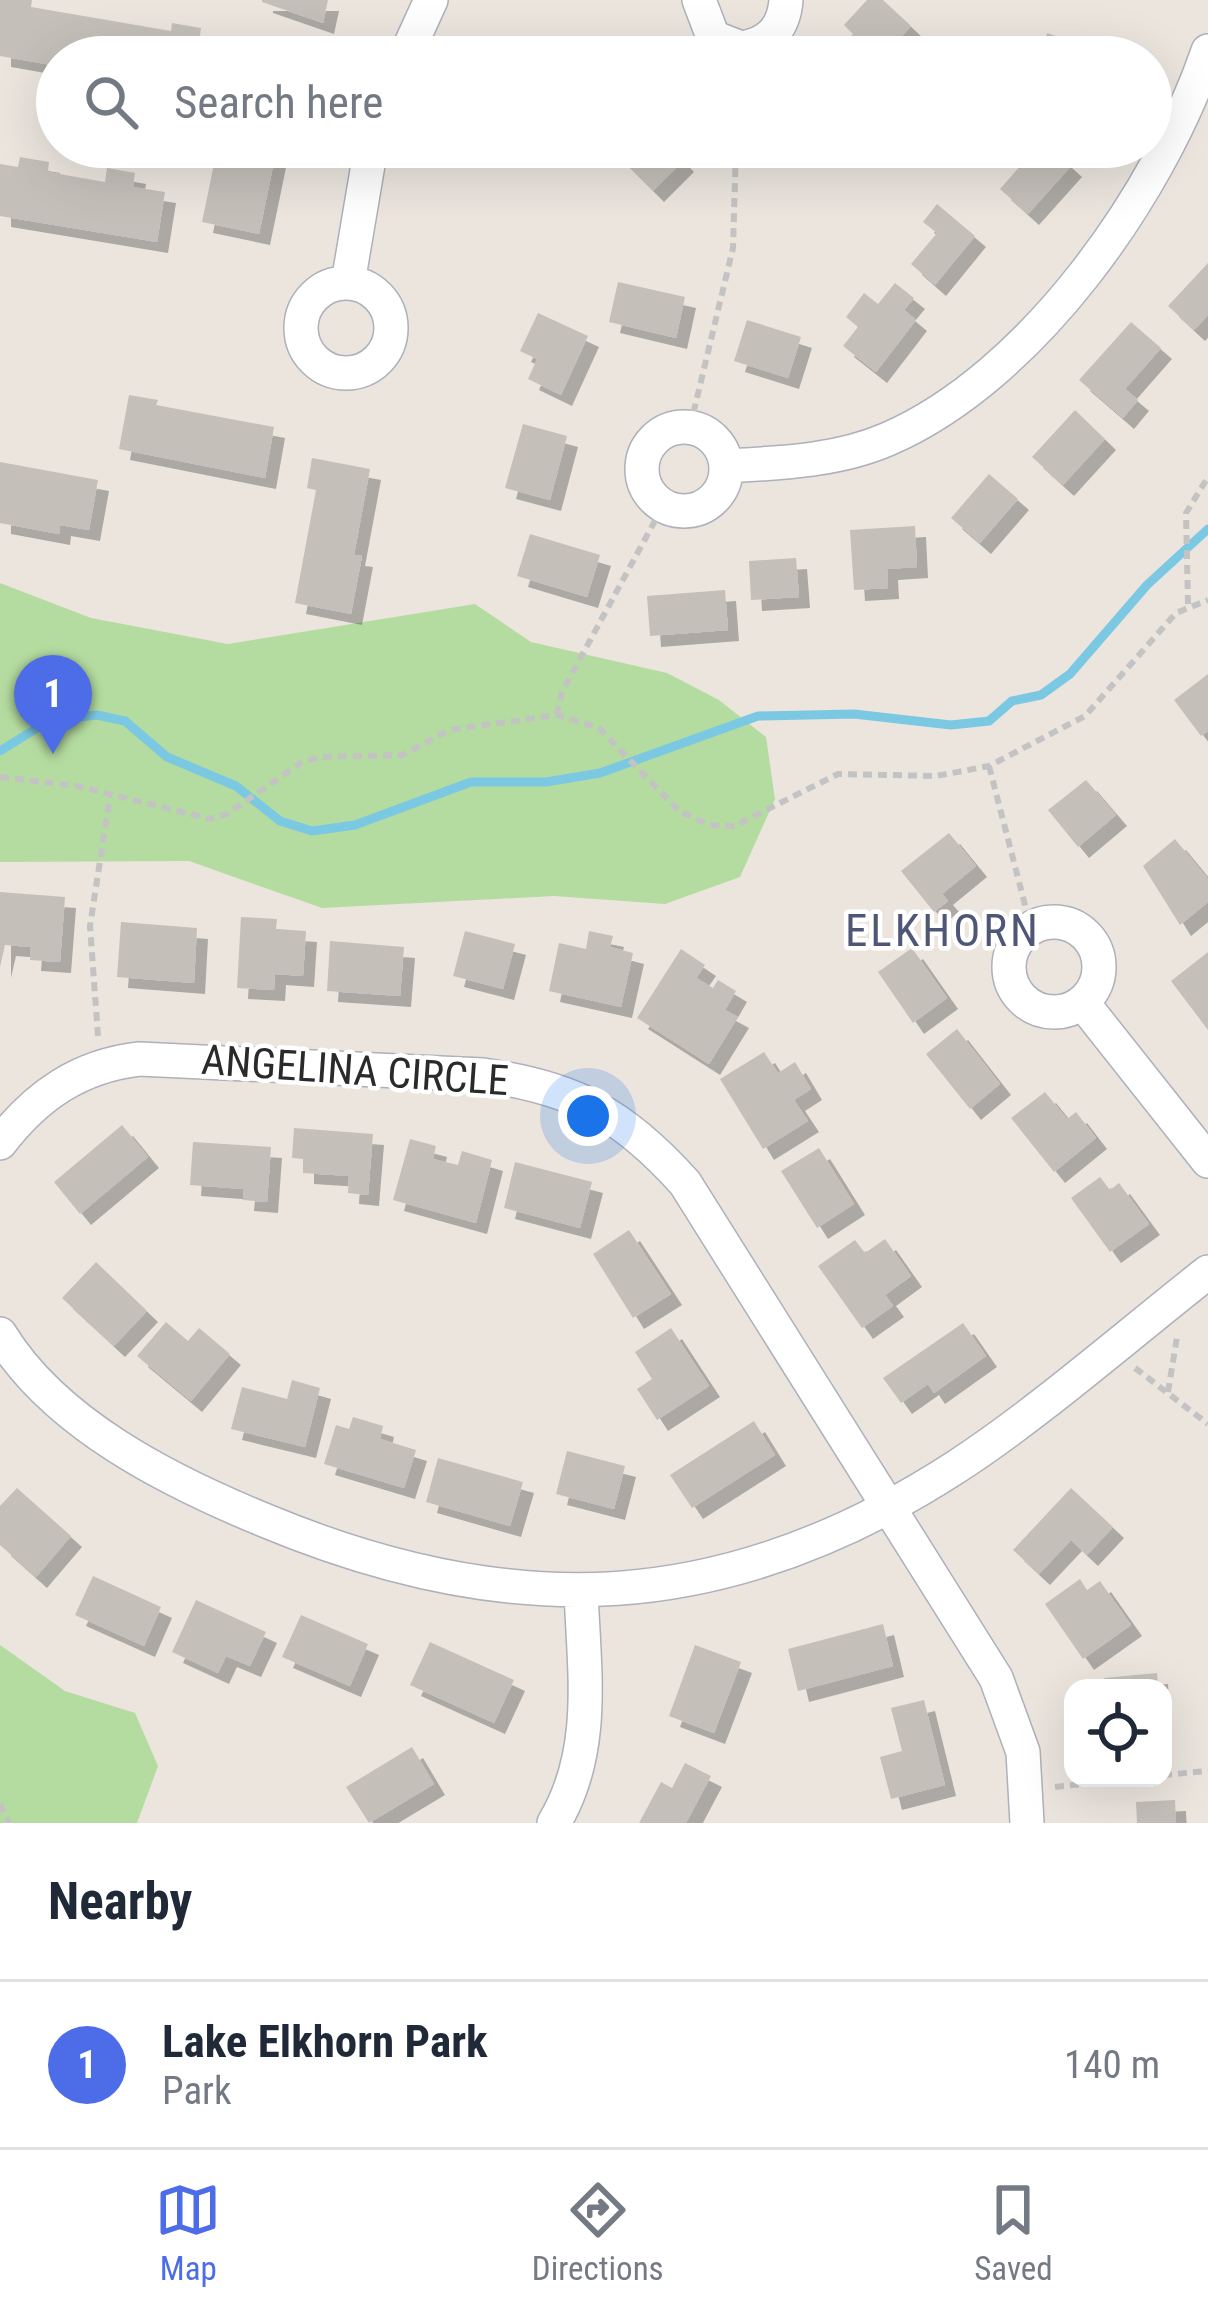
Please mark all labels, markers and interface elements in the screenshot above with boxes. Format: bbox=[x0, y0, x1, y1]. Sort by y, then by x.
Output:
search box bbox=[36, 36, 1172, 168]
icon: search bbox=[78, 69, 144, 135]
text: Search here bbox=[174, 76, 383, 129]
pin: 1 bbox=[14, 655, 92, 754]
district label: ELKHORN bbox=[845, 904, 1041, 957]
street label: ANGELINA CIRCLE bbox=[200, 1035, 510, 1105]
your location bbox=[558, 1086, 618, 1146]
map controls bbox=[1064, 1679, 1172, 1787]
button: locate bbox=[1064, 1679, 1172, 1787]
text: Nearby bbox=[48, 1872, 192, 1931]
text: Lake Elkhorn Park bbox=[162, 2015, 488, 2068]
text: 1 bbox=[77, 2042, 97, 2088]
text: 140 m bbox=[1064, 2042, 1160, 2088]
text: Park bbox=[162, 2068, 232, 2114]
tab: Map bbox=[155, 2177, 221, 2288]
tab: Directions bbox=[532, 2177, 664, 2288]
tab: Saved bbox=[974, 2177, 1053, 2288]

